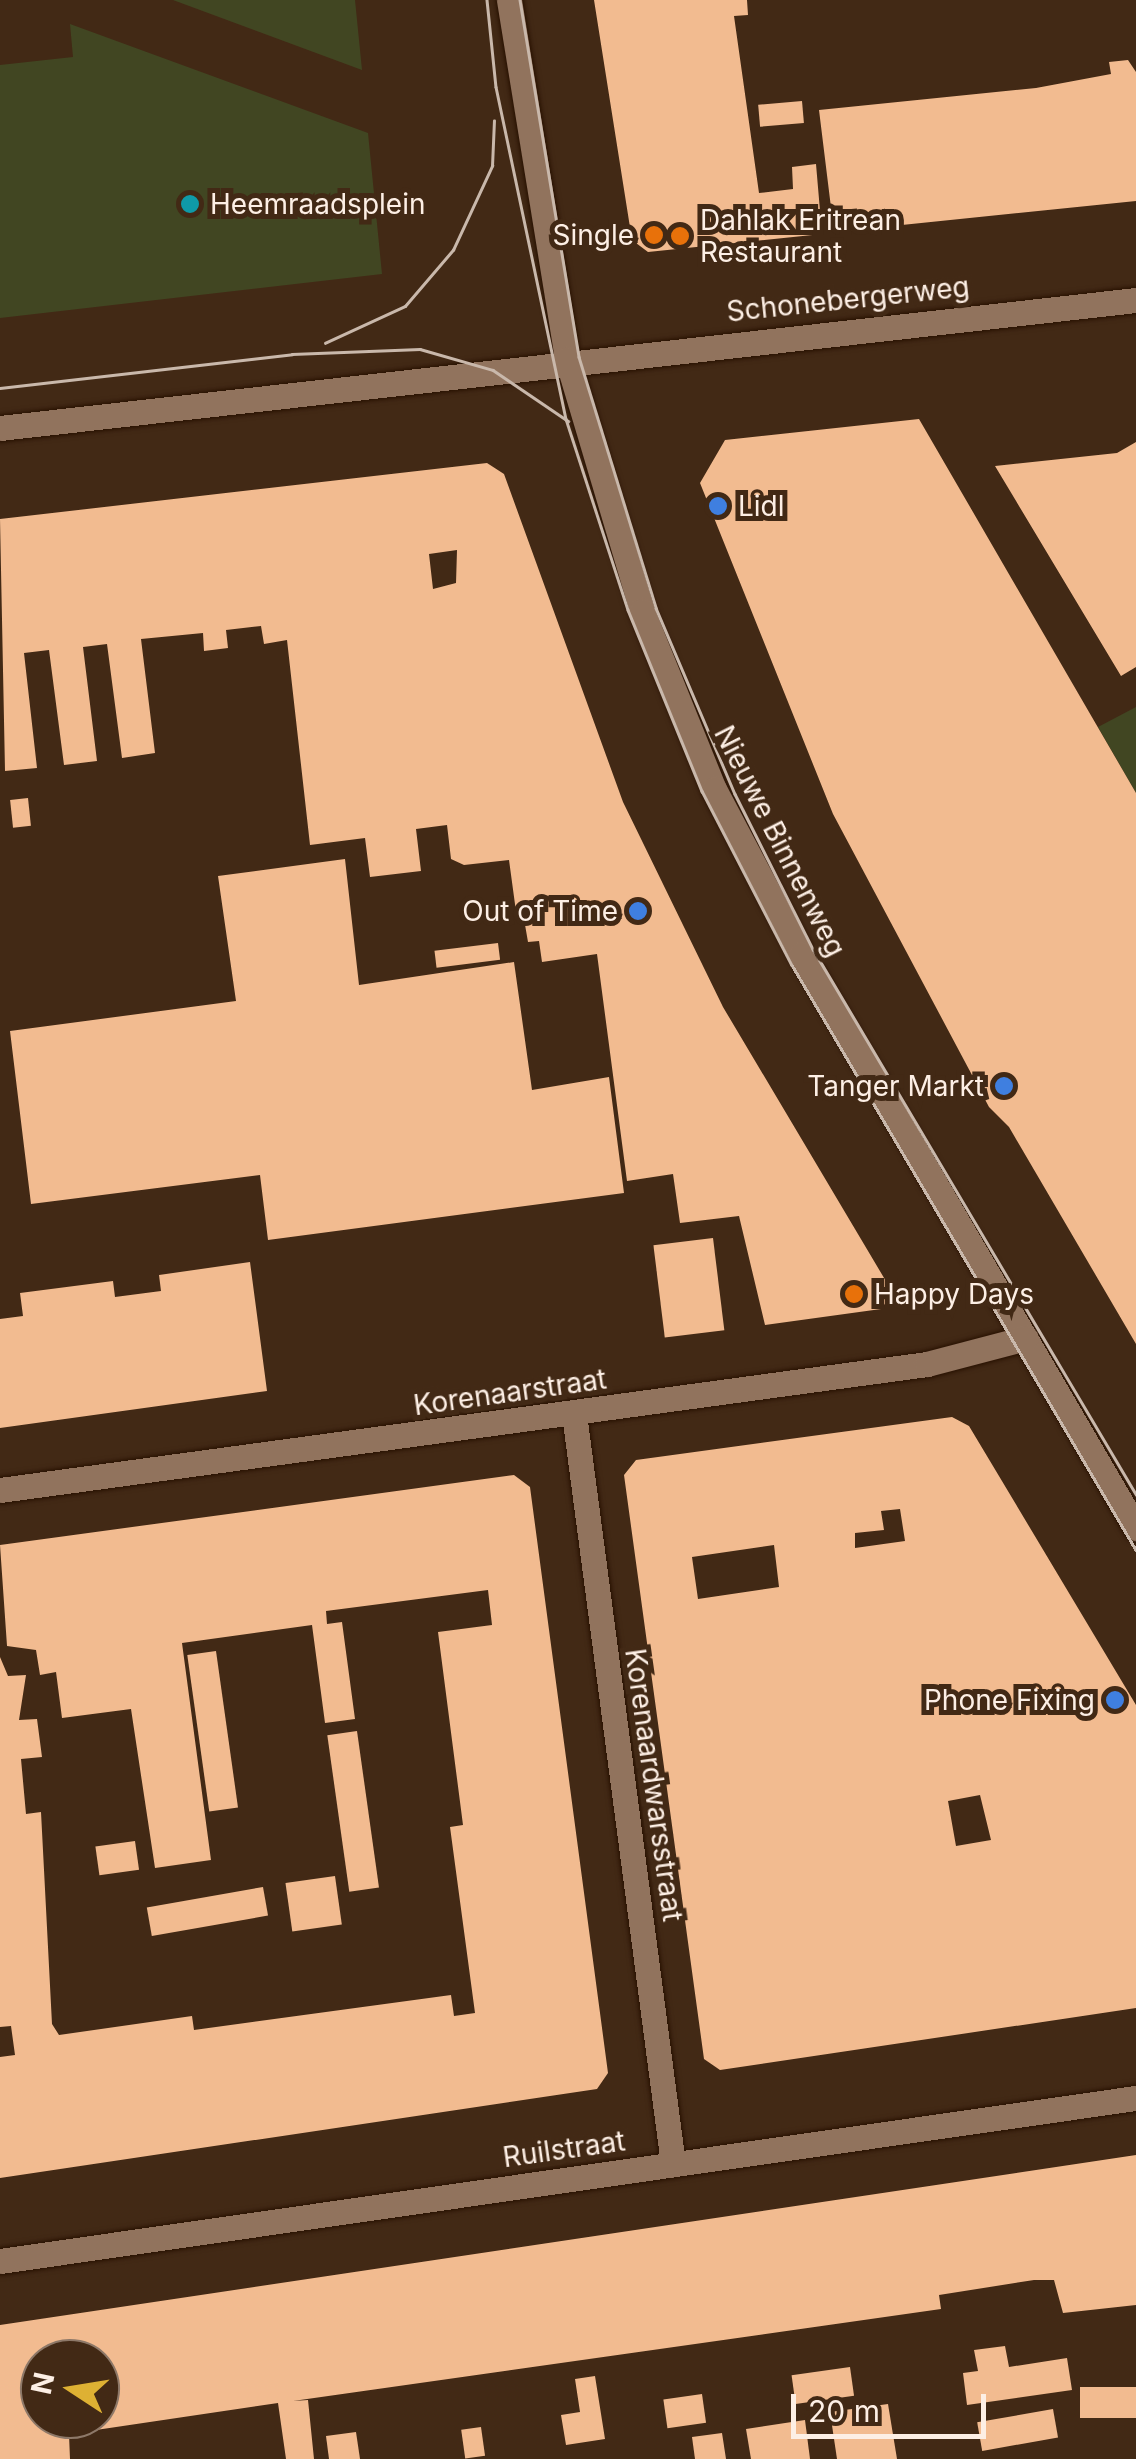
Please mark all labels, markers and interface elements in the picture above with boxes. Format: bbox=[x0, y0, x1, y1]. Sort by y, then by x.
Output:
place label: Heemraadsplein bbox=[210, 187, 425, 221]
marker: Heemraadsplein bbox=[179, 193, 201, 215]
place label: Dahlak Eritrean Restaurant bbox=[700, 203, 901, 269]
place label: Single bbox=[552, 218, 634, 252]
marker: Single bbox=[643, 224, 665, 246]
marker: Dahlak Eritrean Restaurant bbox=[669, 225, 691, 247]
street label: Schonebergerweg bbox=[725, 270, 971, 328]
place label: Lidl bbox=[738, 489, 785, 523]
marker: Lidl bbox=[707, 495, 729, 517]
street label: Nieuwe Binnenweg bbox=[707, 720, 853, 962]
place label: Out of Time bbox=[462, 894, 618, 928]
marker: Out of Time bbox=[627, 900, 649, 922]
place label: Tanger Markt bbox=[807, 1069, 984, 1103]
marker: Tanger Markt bbox=[993, 1075, 1015, 1097]
place label: Happy Days bbox=[874, 1277, 1034, 1311]
marker: Happy Days bbox=[843, 1283, 865, 1305]
street label: Korenaarstraat bbox=[411, 1362, 609, 1422]
street label: Korenaardwarsstraat bbox=[618, 1646, 690, 1924]
place label: Phone Fixing bbox=[924, 1683, 1095, 1717]
marker: Phone Fixing bbox=[1104, 1689, 1126, 1711]
street label: Ruilstraat bbox=[501, 2124, 627, 2174]
north arrow bbox=[20, 2339, 120, 2439]
text: N bbox=[24, 2369, 61, 2397]
scale bar bbox=[796, 2374, 991, 2436]
text: 20 m bbox=[808, 2393, 880, 2429]

